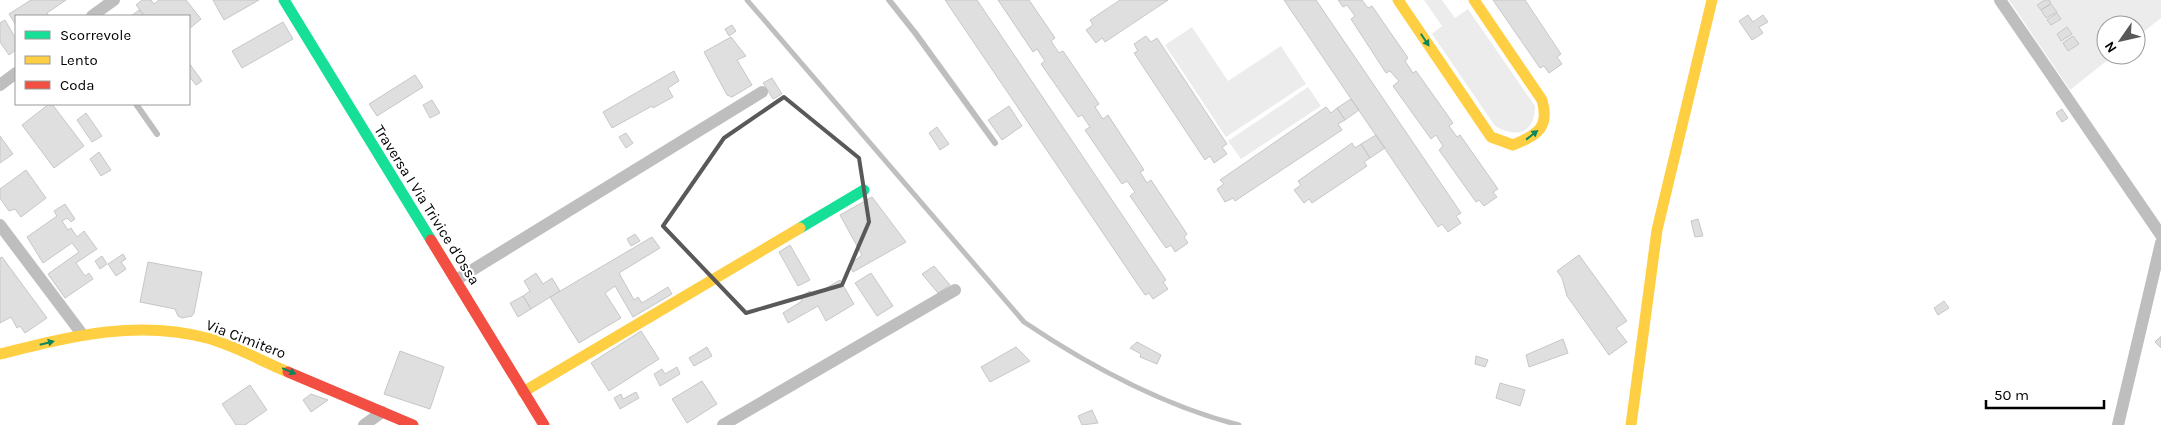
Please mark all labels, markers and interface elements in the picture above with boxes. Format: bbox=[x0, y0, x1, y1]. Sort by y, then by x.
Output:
legend bbox=[15, 15, 190, 105]
north arrow bbox=[2096, 15, 2146, 65]
text: Scorrevole bbox=[60, 26, 131, 44]
one-way arrow bbox=[1420, 33, 1430, 47]
text: N bbox=[2101, 38, 2120, 56]
text: Lento bbox=[60, 51, 98, 69]
text: Coda bbox=[60, 76, 95, 94]
street label: Traversa I Via Trivice d'Ossa bbox=[370, 122, 484, 288]
one-way arrow bbox=[1525, 130, 1539, 140]
street label: Via Cimitero bbox=[204, 316, 288, 362]
one-way arrow bbox=[40, 339, 55, 347]
one-way arrow bbox=[282, 368, 296, 376]
scale bar bbox=[1986, 378, 2104, 410]
text: 50 m bbox=[1994, 386, 2029, 404]

